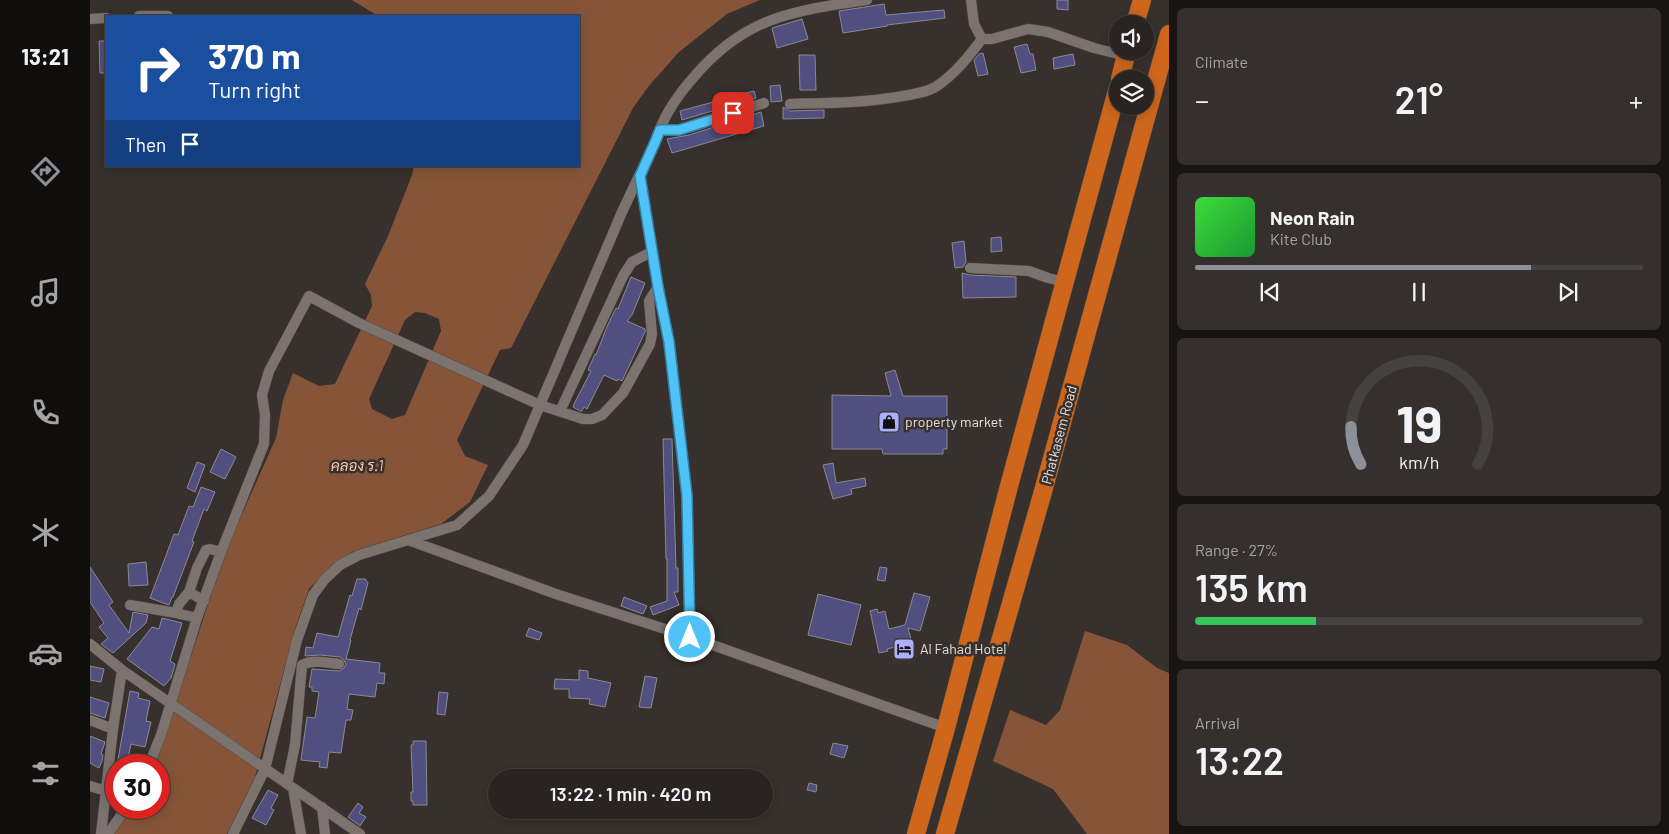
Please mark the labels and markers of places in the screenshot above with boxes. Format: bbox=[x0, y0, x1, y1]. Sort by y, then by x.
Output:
pin bbox=[712, 92, 754, 134]
shop icon: property market bbox=[877, 410, 901, 434]
place label: property market bbox=[905, 413, 1003, 430]
hotel icon: Al Fahad Hotel bbox=[892, 637, 916, 661]
place label: Al Fahad Hotel bbox=[920, 640, 1007, 657]

